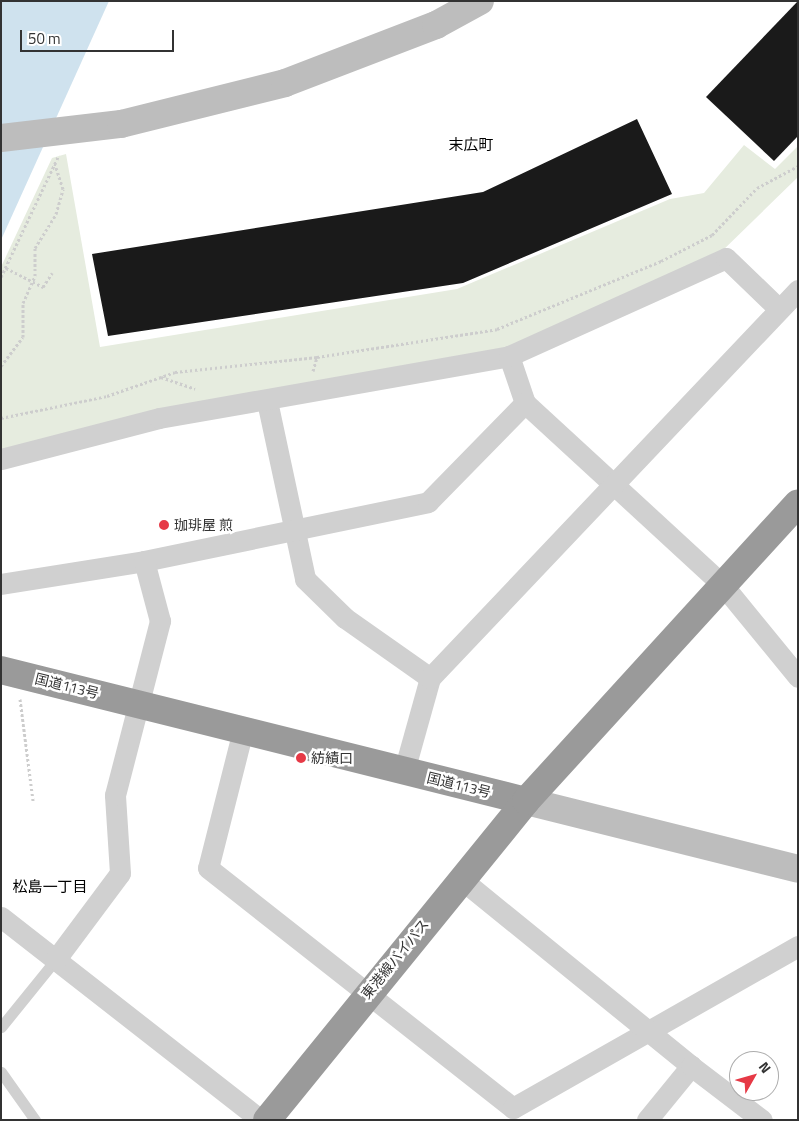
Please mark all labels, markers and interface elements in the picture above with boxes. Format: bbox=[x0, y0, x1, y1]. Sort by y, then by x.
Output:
scale bar bbox=[22, 20, 176, 52]
text: 50 m bbox=[28, 27, 61, 50]
district label: 末広町 bbox=[449, 136, 493, 154]
place label: 珈琲屋 煎 bbox=[174, 517, 233, 533]
marker: 珈琲屋 煎 bbox=[158, 519, 170, 531]
street label: 国道113号 bbox=[33, 670, 101, 702]
place label: 紡績口 bbox=[311, 750, 353, 766]
marker: 紡績口 bbox=[295, 752, 307, 764]
street label: 国道113号 bbox=[425, 769, 493, 801]
district label: 松島一丁目 bbox=[13, 878, 87, 896]
street label: 東港線バイパス bbox=[358, 916, 432, 1002]
north arrow bbox=[729, 1051, 779, 1101]
text: N bbox=[754, 1057, 777, 1077]

